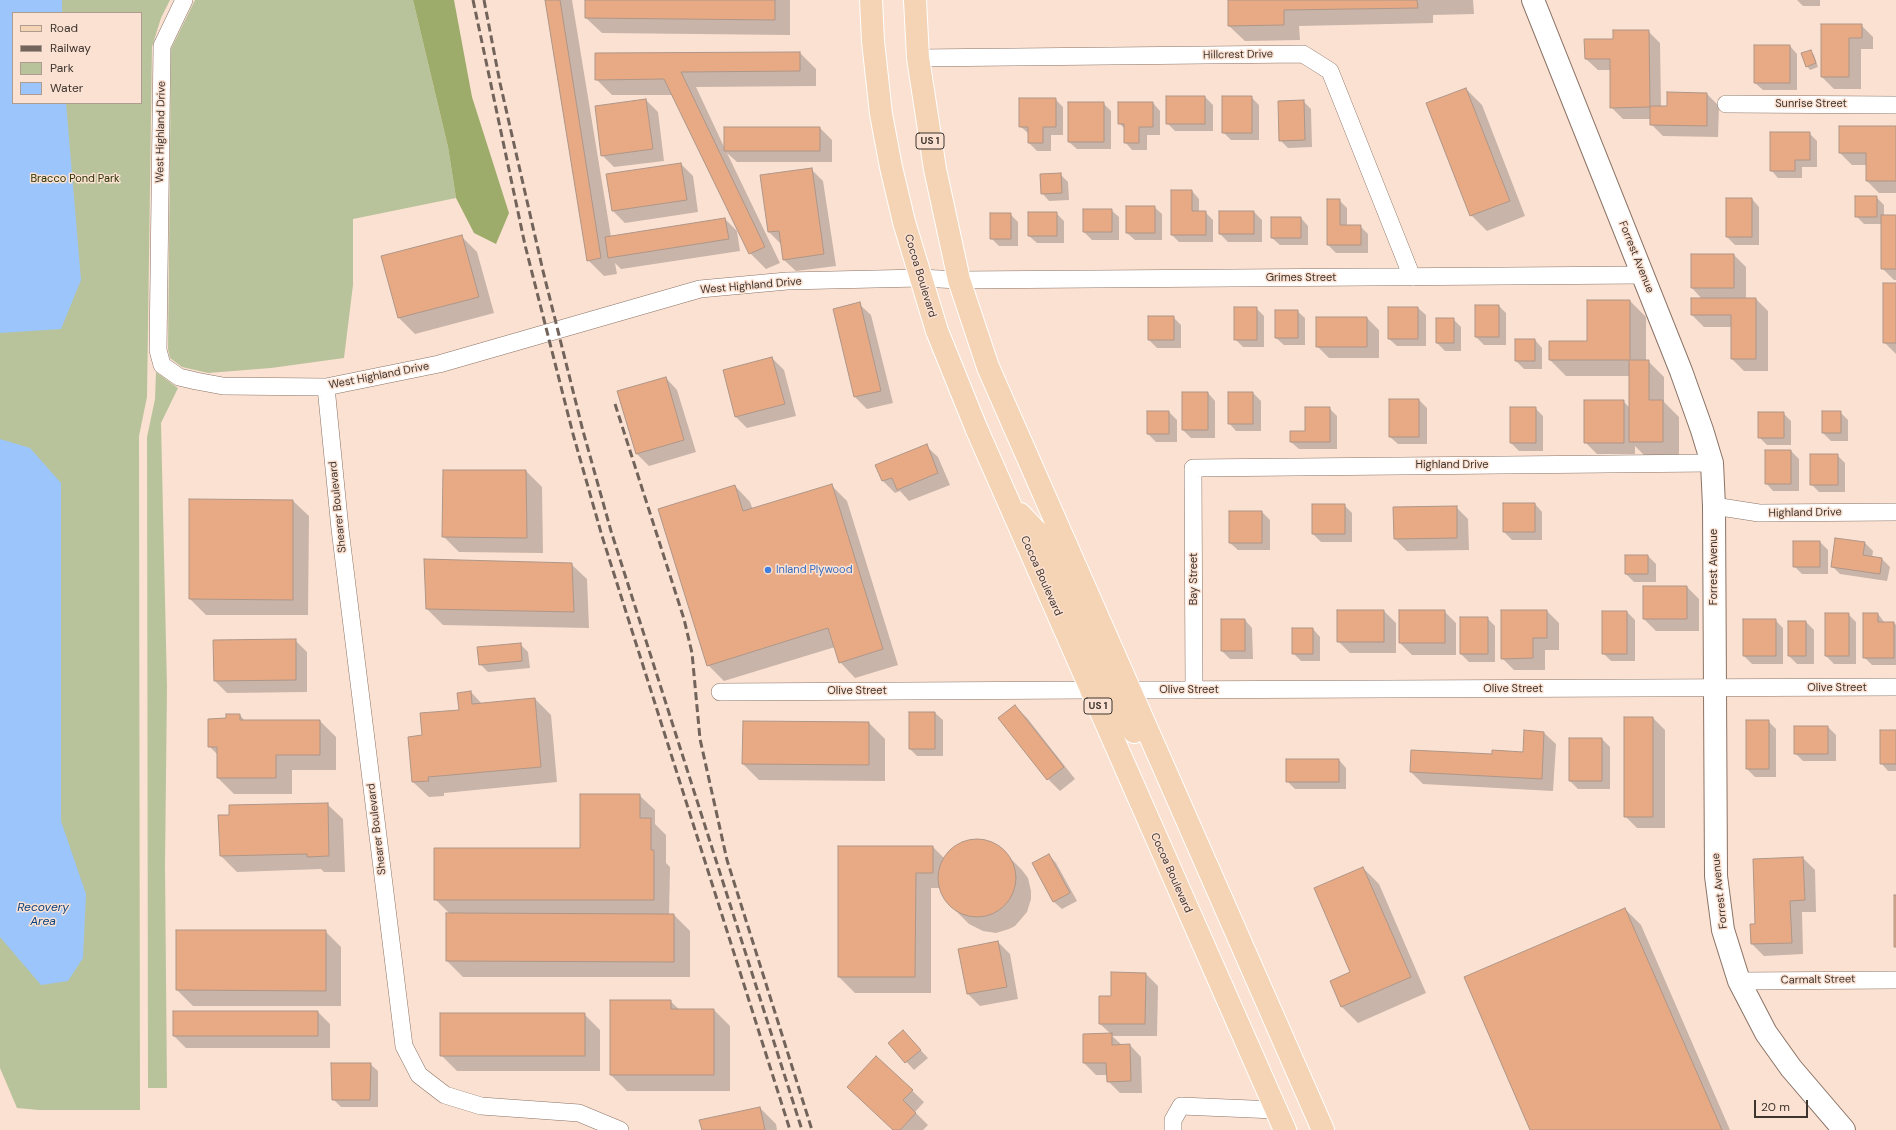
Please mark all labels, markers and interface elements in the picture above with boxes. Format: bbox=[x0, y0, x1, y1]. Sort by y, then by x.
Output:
legend bbox=[12, 12, 142, 104]
text: Road bbox=[50, 20, 78, 36]
text: Railway bbox=[50, 40, 91, 56]
street label: Hillcrest Drive bbox=[1203, 48, 1273, 62]
text: Park bbox=[50, 60, 74, 76]
text: Water bbox=[50, 80, 83, 96]
street label: West Highland Drive bbox=[154, 81, 168, 183]
street label: Sunrise Street bbox=[1775, 97, 1847, 111]
road number: US 1 bbox=[916, 133, 944, 149]
park label: Bracco Pond Park bbox=[30, 172, 120, 186]
street label: Forrest Avenue bbox=[1616, 219, 1656, 295]
street label: Cocoa Boulevard bbox=[901, 233, 939, 319]
street label: Grimes Street bbox=[1266, 271, 1336, 285]
street label: West Highland Drive bbox=[700, 275, 802, 297]
street label: West Highland Drive bbox=[328, 360, 430, 392]
street label: Highland Drive bbox=[1415, 458, 1489, 472]
street label: Shearer Boulevard bbox=[327, 460, 349, 554]
street label: Highland Drive bbox=[1768, 506, 1842, 520]
street label: Forrest Avenue bbox=[1707, 529, 1721, 605]
street label: Cocoa Boulevard bbox=[1017, 534, 1065, 618]
street label: Bay Street bbox=[1187, 553, 1201, 605]
place label: Inland Plywood bbox=[776, 563, 853, 577]
marker: Inland Plywood bbox=[763, 565, 773, 575]
street label: Olive Street bbox=[1807, 681, 1867, 695]
street label: Olive Street bbox=[1483, 682, 1543, 696]
street label: Olive Street bbox=[1159, 683, 1219, 697]
street label: Olive Street bbox=[827, 684, 887, 698]
road number: US 1 bbox=[1084, 698, 1112, 714]
street label: Shearer Boulevard bbox=[365, 782, 389, 876]
street label: Cocoa Boulevard bbox=[1147, 831, 1195, 915]
street label: Forrest Avenue bbox=[1709, 852, 1731, 930]
water label: Recovery Area bbox=[17, 901, 69, 929]
street label: Carmalt Street bbox=[1781, 973, 1855, 987]
scale bar bbox=[1756, 1092, 1810, 1118]
text: 20 m bbox=[1761, 1099, 1790, 1115]

